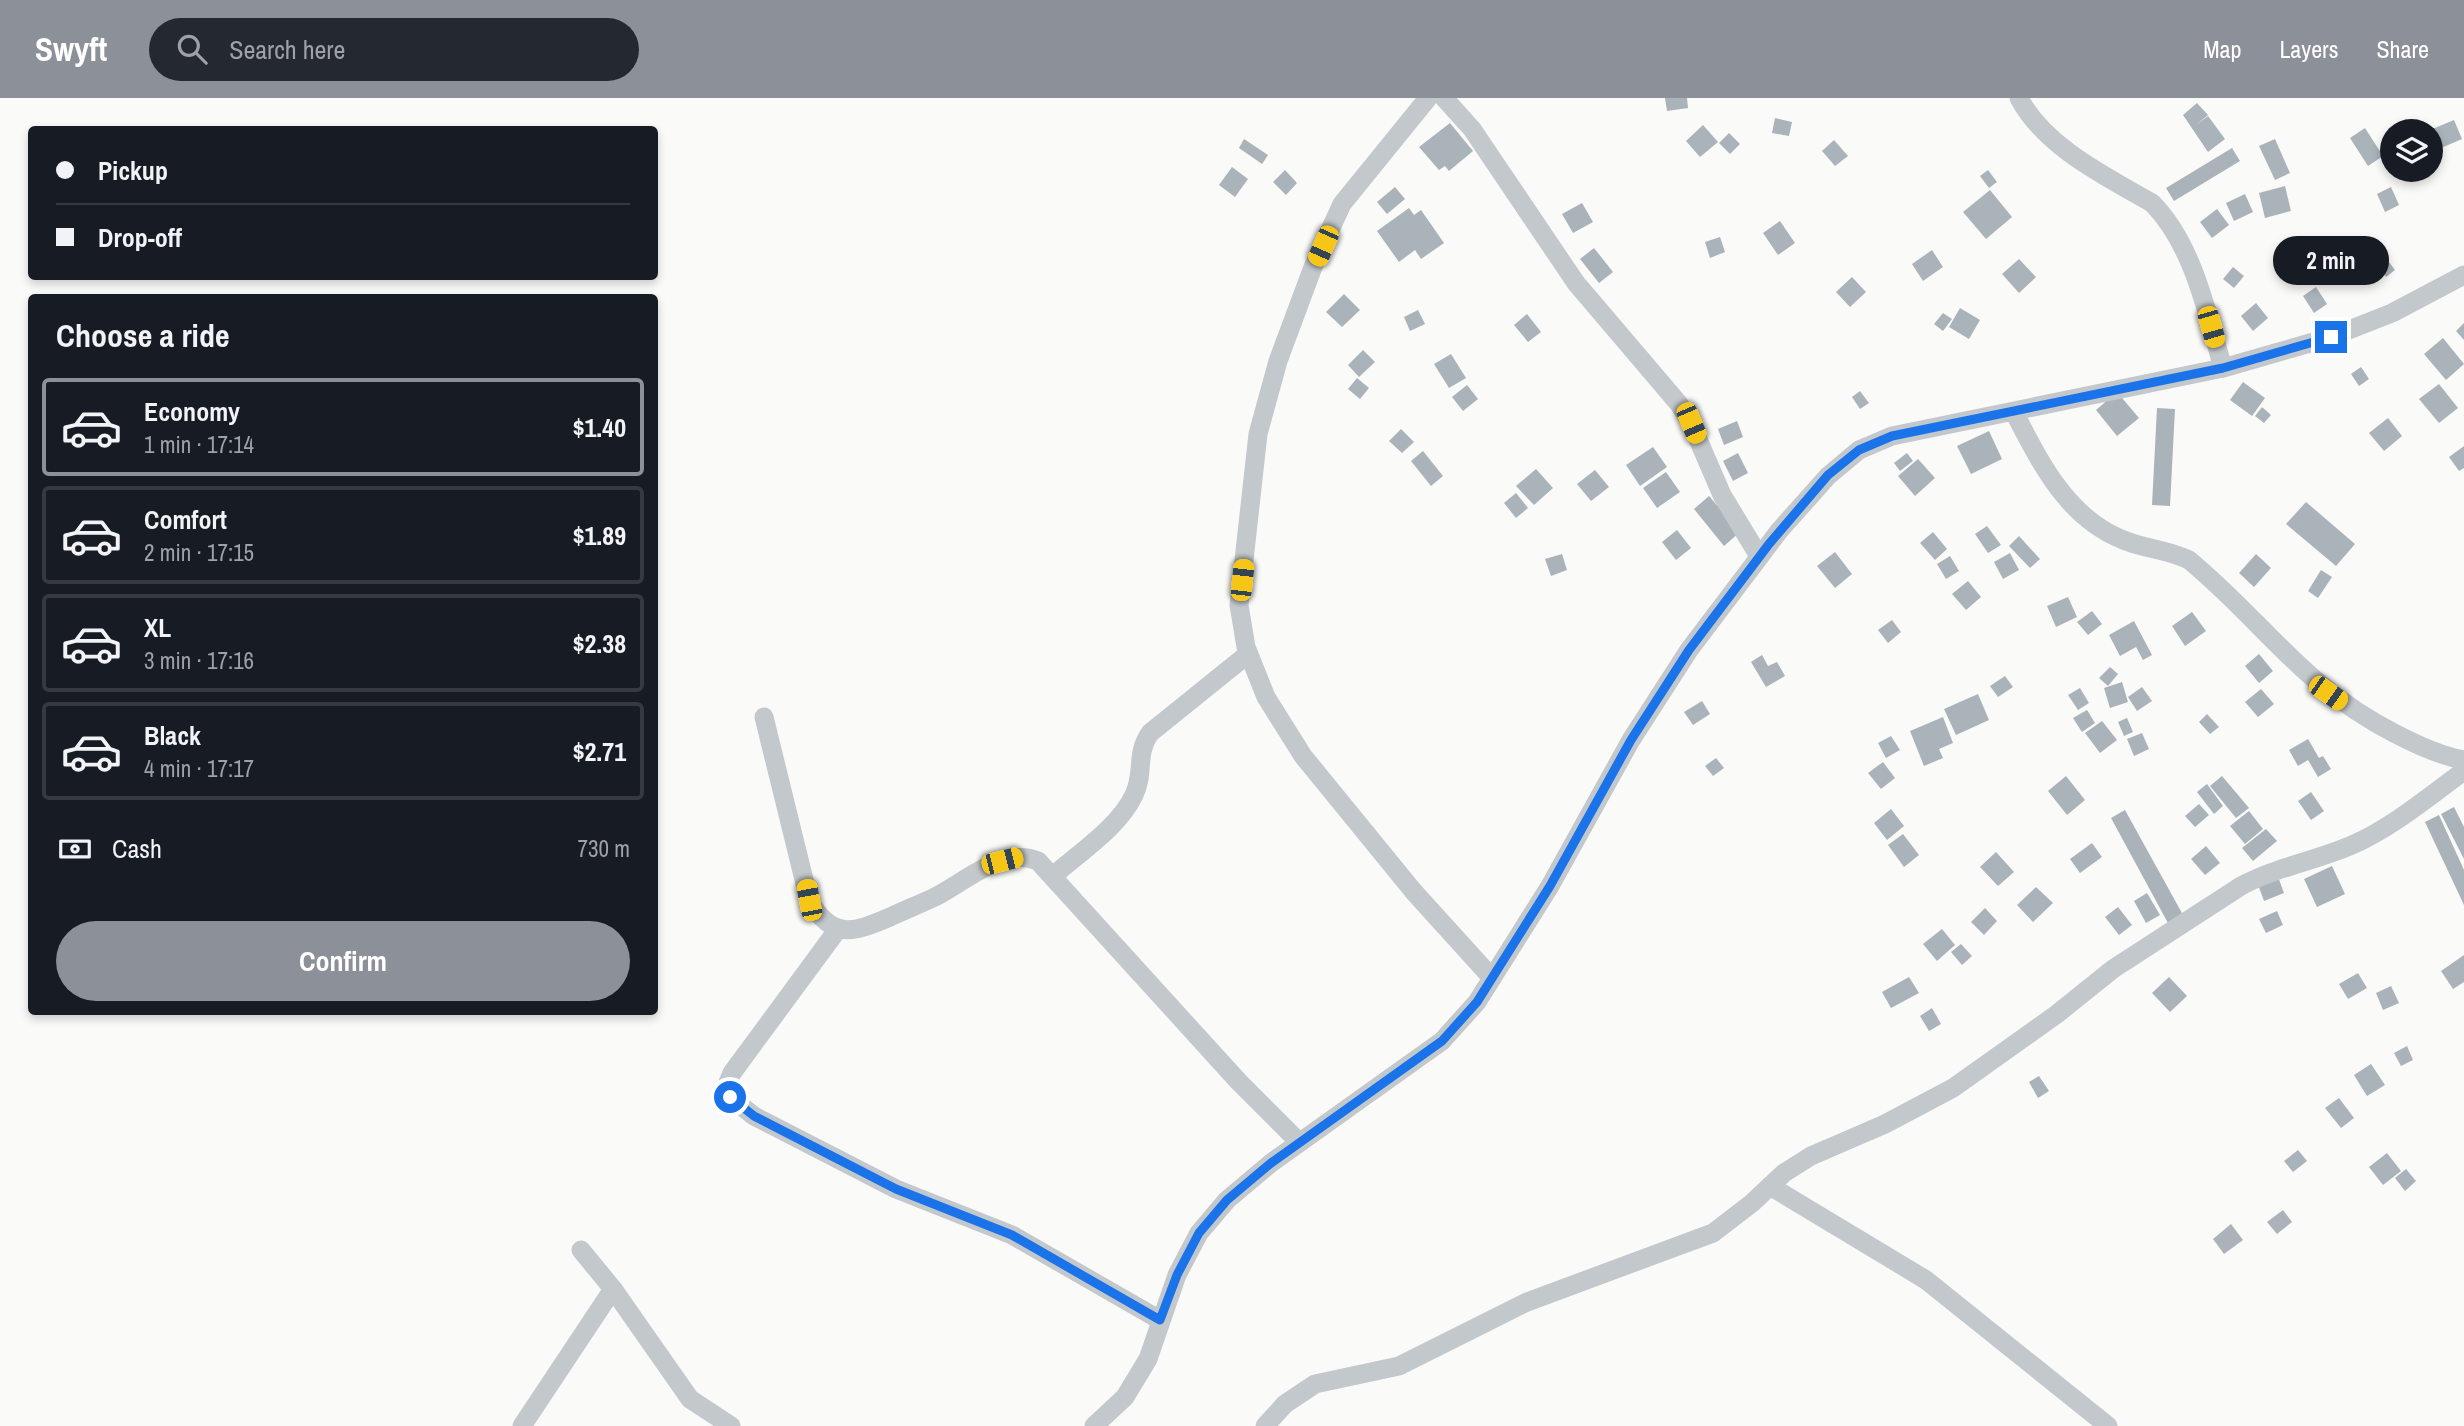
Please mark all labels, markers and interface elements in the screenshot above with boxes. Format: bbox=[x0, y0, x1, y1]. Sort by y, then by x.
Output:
search box bbox=[149, 18, 639, 81]
text: Swyft bbox=[35, 27, 107, 71]
icon: search bbox=[173, 30, 211, 68]
text: Search here bbox=[229, 32, 345, 67]
text: Map bbox=[2203, 33, 2241, 65]
text: Layers bbox=[2279, 33, 2338, 65]
text: Share bbox=[2376, 33, 2429, 65]
map controls bbox=[2380, 119, 2443, 182]
button: layers bbox=[2380, 119, 2443, 182]
text: Pickup bbox=[98, 153, 168, 188]
text: Drop-off bbox=[98, 220, 182, 255]
car bbox=[1305, 223, 1342, 269]
callout: 2 min bbox=[2273, 236, 2389, 285]
text: 2 min bbox=[2306, 245, 2356, 276]
car bbox=[2196, 304, 2227, 350]
text: Choose a ride bbox=[56, 314, 230, 357]
route end bbox=[2315, 321, 2347, 353]
text: Economy bbox=[144, 394, 240, 429]
icon: car bbox=[60, 396, 123, 459]
car bbox=[1674, 400, 1709, 446]
text: $1.40 bbox=[573, 410, 626, 445]
text: 1 min · 17:14 bbox=[144, 429, 254, 460]
text: Comfort bbox=[144, 502, 227, 537]
icon: car bbox=[60, 504, 123, 567]
text: $1.89 bbox=[573, 518, 626, 553]
text: 2 min · 17:15 bbox=[144, 537, 254, 568]
car bbox=[1230, 558, 1255, 602]
text: XL bbox=[144, 610, 171, 645]
icon: car bbox=[60, 612, 123, 675]
text: $2.38 bbox=[573, 626, 626, 661]
text: 3 min · 17:16 bbox=[144, 645, 254, 676]
car bbox=[2305, 672, 2352, 714]
text: Black bbox=[144, 718, 201, 753]
icon: car bbox=[60, 720, 123, 783]
text: $2.71 bbox=[573, 734, 626, 769]
text: 4 min · 17:17 bbox=[144, 753, 254, 784]
icon: cash bbox=[56, 830, 94, 868]
text: Cash bbox=[112, 831, 162, 866]
text: 730 m bbox=[578, 833, 630, 864]
car bbox=[980, 846, 1025, 876]
car bbox=[795, 877, 824, 923]
button: Confirm bbox=[56, 921, 630, 1001]
route start bbox=[714, 1081, 746, 1113]

